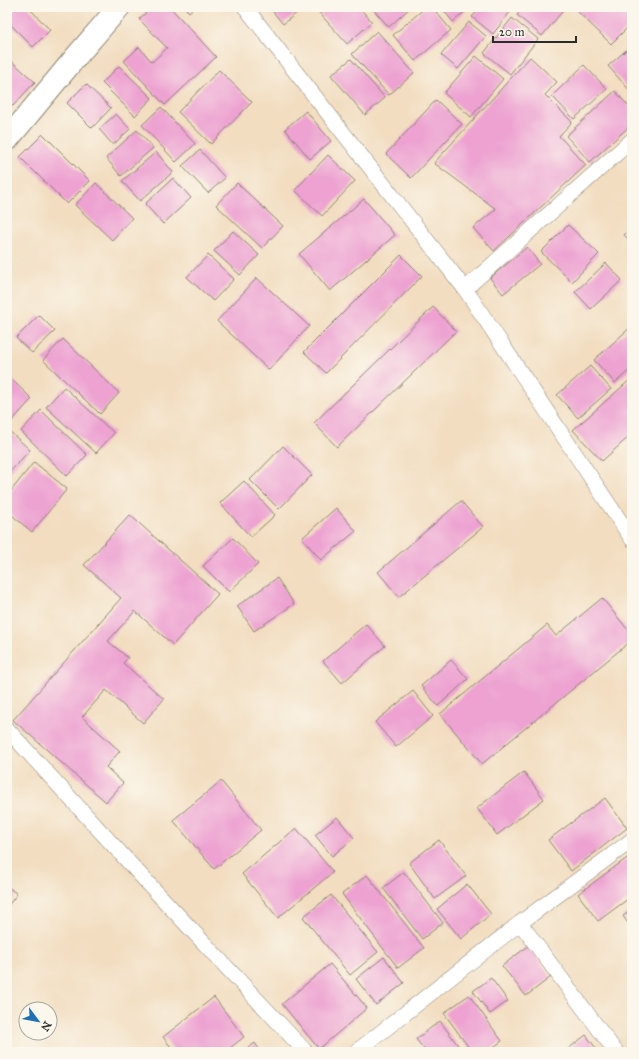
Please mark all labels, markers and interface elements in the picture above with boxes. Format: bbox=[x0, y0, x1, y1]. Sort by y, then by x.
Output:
scale bar bbox=[493, 18, 576, 44]
text: 20 m bbox=[499, 25, 525, 39]
north arrow bbox=[18, 1001, 58, 1041]
text: N bbox=[38, 1019, 54, 1034]

